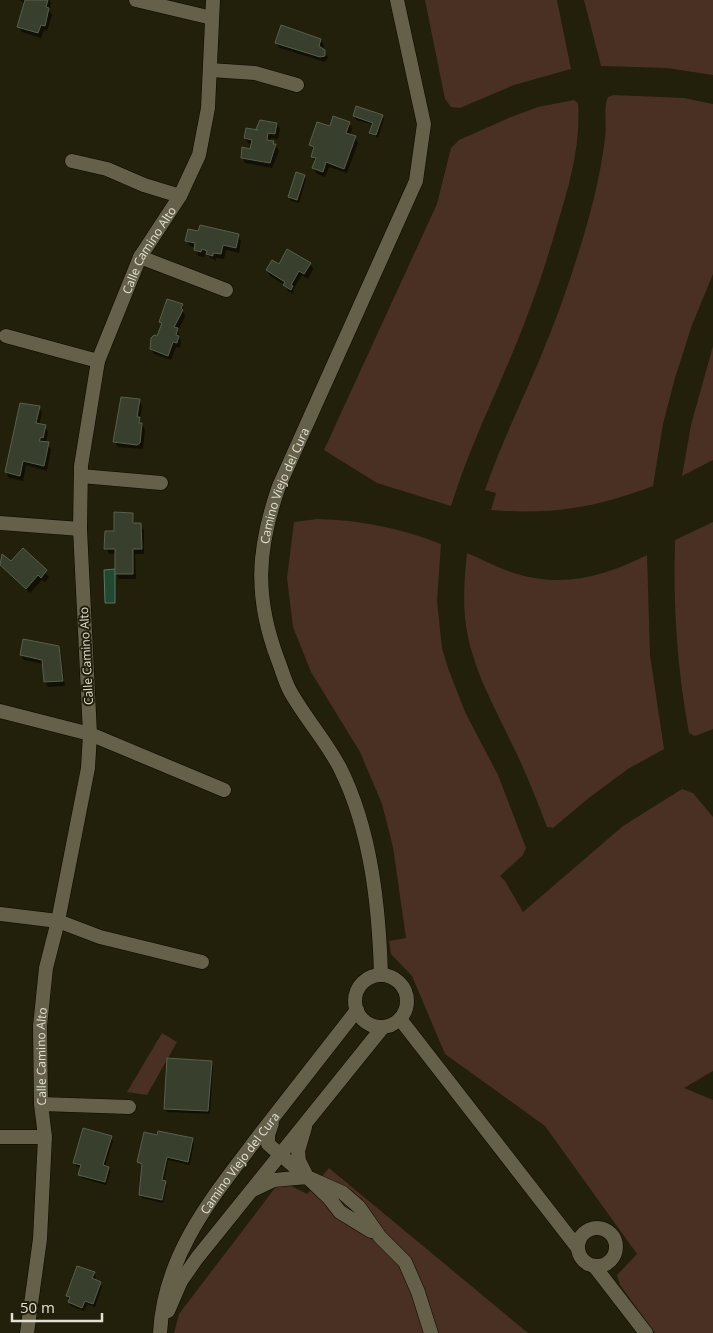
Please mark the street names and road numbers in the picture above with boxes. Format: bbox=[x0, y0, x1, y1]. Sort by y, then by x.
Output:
street label: Calle Camino Alto bbox=[118, 203, 180, 296]
street label: Camino Viejo del Cura bbox=[255, 425, 313, 545]
street label: Calle Camino Alto bbox=[75, 606, 97, 706]
street label: Calle Camino Alto bbox=[31, 1006, 50, 1106]
street label: Camino Viejo del Cura bbox=[196, 1108, 283, 1217]

